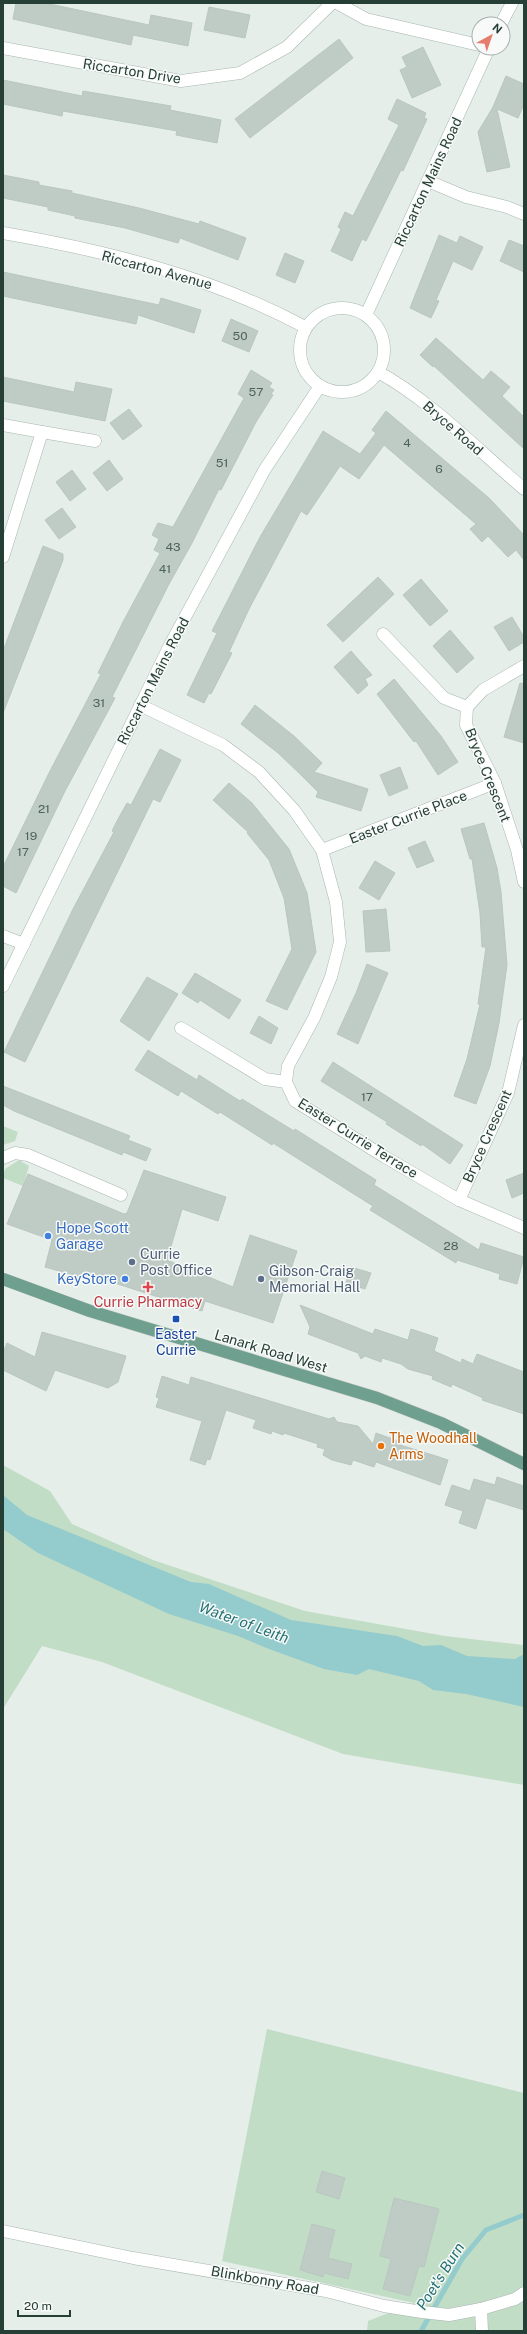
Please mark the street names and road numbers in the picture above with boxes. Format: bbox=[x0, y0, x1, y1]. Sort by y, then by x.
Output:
street label: Riccarton Drive bbox=[82, 55, 182, 87]
street label: Riccarton Mains Road bbox=[391, 115, 465, 249]
street label: Riccarton Avenue bbox=[100, 248, 214, 292]
street label: Bryce Road bbox=[420, 398, 486, 458]
street label: Riccarton Mains Road bbox=[114, 615, 192, 747]
street label: Bryce Crescent bbox=[462, 726, 514, 824]
street label: Easter Currie Place bbox=[347, 787, 469, 847]
street label: Bryce Crescent bbox=[459, 1087, 515, 1185]
street label: Easter Currie Terrace bbox=[295, 1095, 421, 1181]
street label: Lanark Road West bbox=[213, 1326, 329, 1376]
street label: Blinkbonny Road bbox=[210, 2263, 320, 2297]

